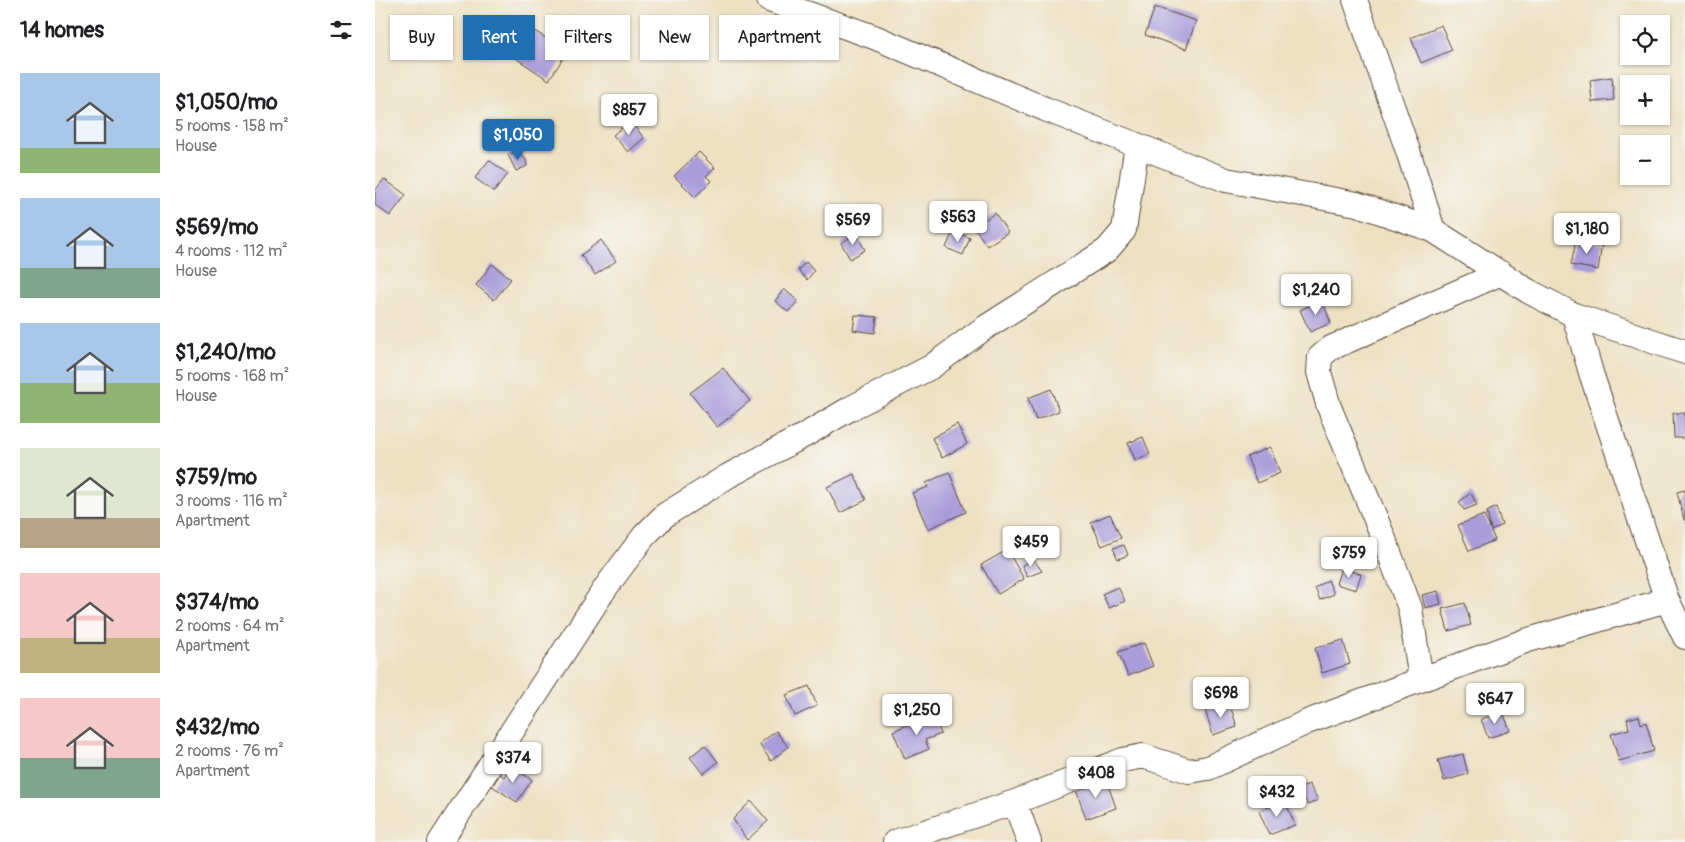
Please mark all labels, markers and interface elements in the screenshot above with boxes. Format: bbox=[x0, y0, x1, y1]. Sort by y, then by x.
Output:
chip: Buy bbox=[390, 15, 453, 60]
chip: Rent bbox=[463, 15, 535, 60]
chip: Filters bbox=[545, 15, 630, 60]
chip: New bbox=[640, 15, 709, 60]
chip: Apartment bbox=[719, 15, 839, 60]
map controls bbox=[1620, 15, 1670, 185]
button: locate bbox=[1620, 15, 1670, 65]
icon: filters bbox=[327, 16, 355, 44]
text: 14 homes bbox=[20, 17, 104, 44]
button: + bbox=[1620, 75, 1670, 125]
text: $1,050/mo bbox=[175, 89, 277, 116]
icon: home bbox=[60, 93, 120, 153]
pin: $857 bbox=[599, 94, 659, 136]
text: $857 bbox=[612, 100, 646, 120]
text: 5 rooms · 158 m² bbox=[175, 116, 289, 136]
pin: $1,050 bbox=[477, 119, 559, 161]
text: $1,050 bbox=[493, 125, 543, 145]
button: − bbox=[1620, 135, 1670, 185]
text: House bbox=[175, 136, 217, 156]
pin: $563 bbox=[928, 200, 988, 243]
pin: $569 bbox=[823, 204, 883, 246]
text: $563 bbox=[940, 207, 976, 227]
text: $569 bbox=[836, 210, 870, 230]
pin: $1,180 bbox=[1546, 212, 1628, 255]
text: $569/mo bbox=[175, 214, 258, 241]
icon: home bbox=[60, 218, 120, 278]
text: $1,180 bbox=[1565, 219, 1609, 239]
text: 4 rooms · 112 m² bbox=[175, 241, 288, 261]
text: House bbox=[175, 261, 217, 281]
pin: $1,240 bbox=[1275, 274, 1357, 316]
text: $1,240 bbox=[1292, 280, 1340, 300]
text: $1,240/mo bbox=[175, 339, 276, 366]
icon: home bbox=[60, 343, 120, 403]
text: 5 rooms · 168 m² bbox=[175, 366, 289, 386]
text: House bbox=[175, 386, 217, 406]
text: $759/mo bbox=[175, 464, 257, 491]
icon: home bbox=[60, 468, 120, 528]
text: 3 rooms · 116 m² bbox=[175, 491, 288, 511]
text: Apartment bbox=[175, 511, 250, 531]
pin: $459 bbox=[1001, 526, 1061, 568]
text: $459 bbox=[1014, 532, 1048, 552]
pin: $759 bbox=[1319, 536, 1379, 579]
text: $759 bbox=[1332, 543, 1366, 563]
text: $374/mo bbox=[175, 589, 259, 616]
icon: home bbox=[60, 593, 120, 653]
text: 2 rooms · 64 m² bbox=[175, 616, 285, 636]
text: Apartment bbox=[175, 636, 250, 656]
pin: $698 bbox=[1191, 676, 1251, 719]
pin: $647 bbox=[1465, 682, 1525, 725]
text: $698 bbox=[1204, 683, 1238, 703]
text: $647 bbox=[1477, 689, 1513, 709]
pin: $1,250 bbox=[876, 694, 958, 736]
text: $1,250 bbox=[893, 700, 941, 720]
text: $432/mo bbox=[175, 714, 259, 741]
icon: home bbox=[60, 718, 120, 778]
text: 2 rooms · 76 m² bbox=[175, 741, 284, 761]
pin: $374 bbox=[483, 742, 543, 784]
text: $374 bbox=[495, 748, 531, 768]
pin: $408 bbox=[1066, 756, 1126, 799]
text: Apartment bbox=[175, 761, 250, 781]
text: $408 bbox=[1078, 763, 1114, 783]
pin: $432 bbox=[1247, 776, 1307, 818]
text: $432 bbox=[1259, 782, 1295, 802]

